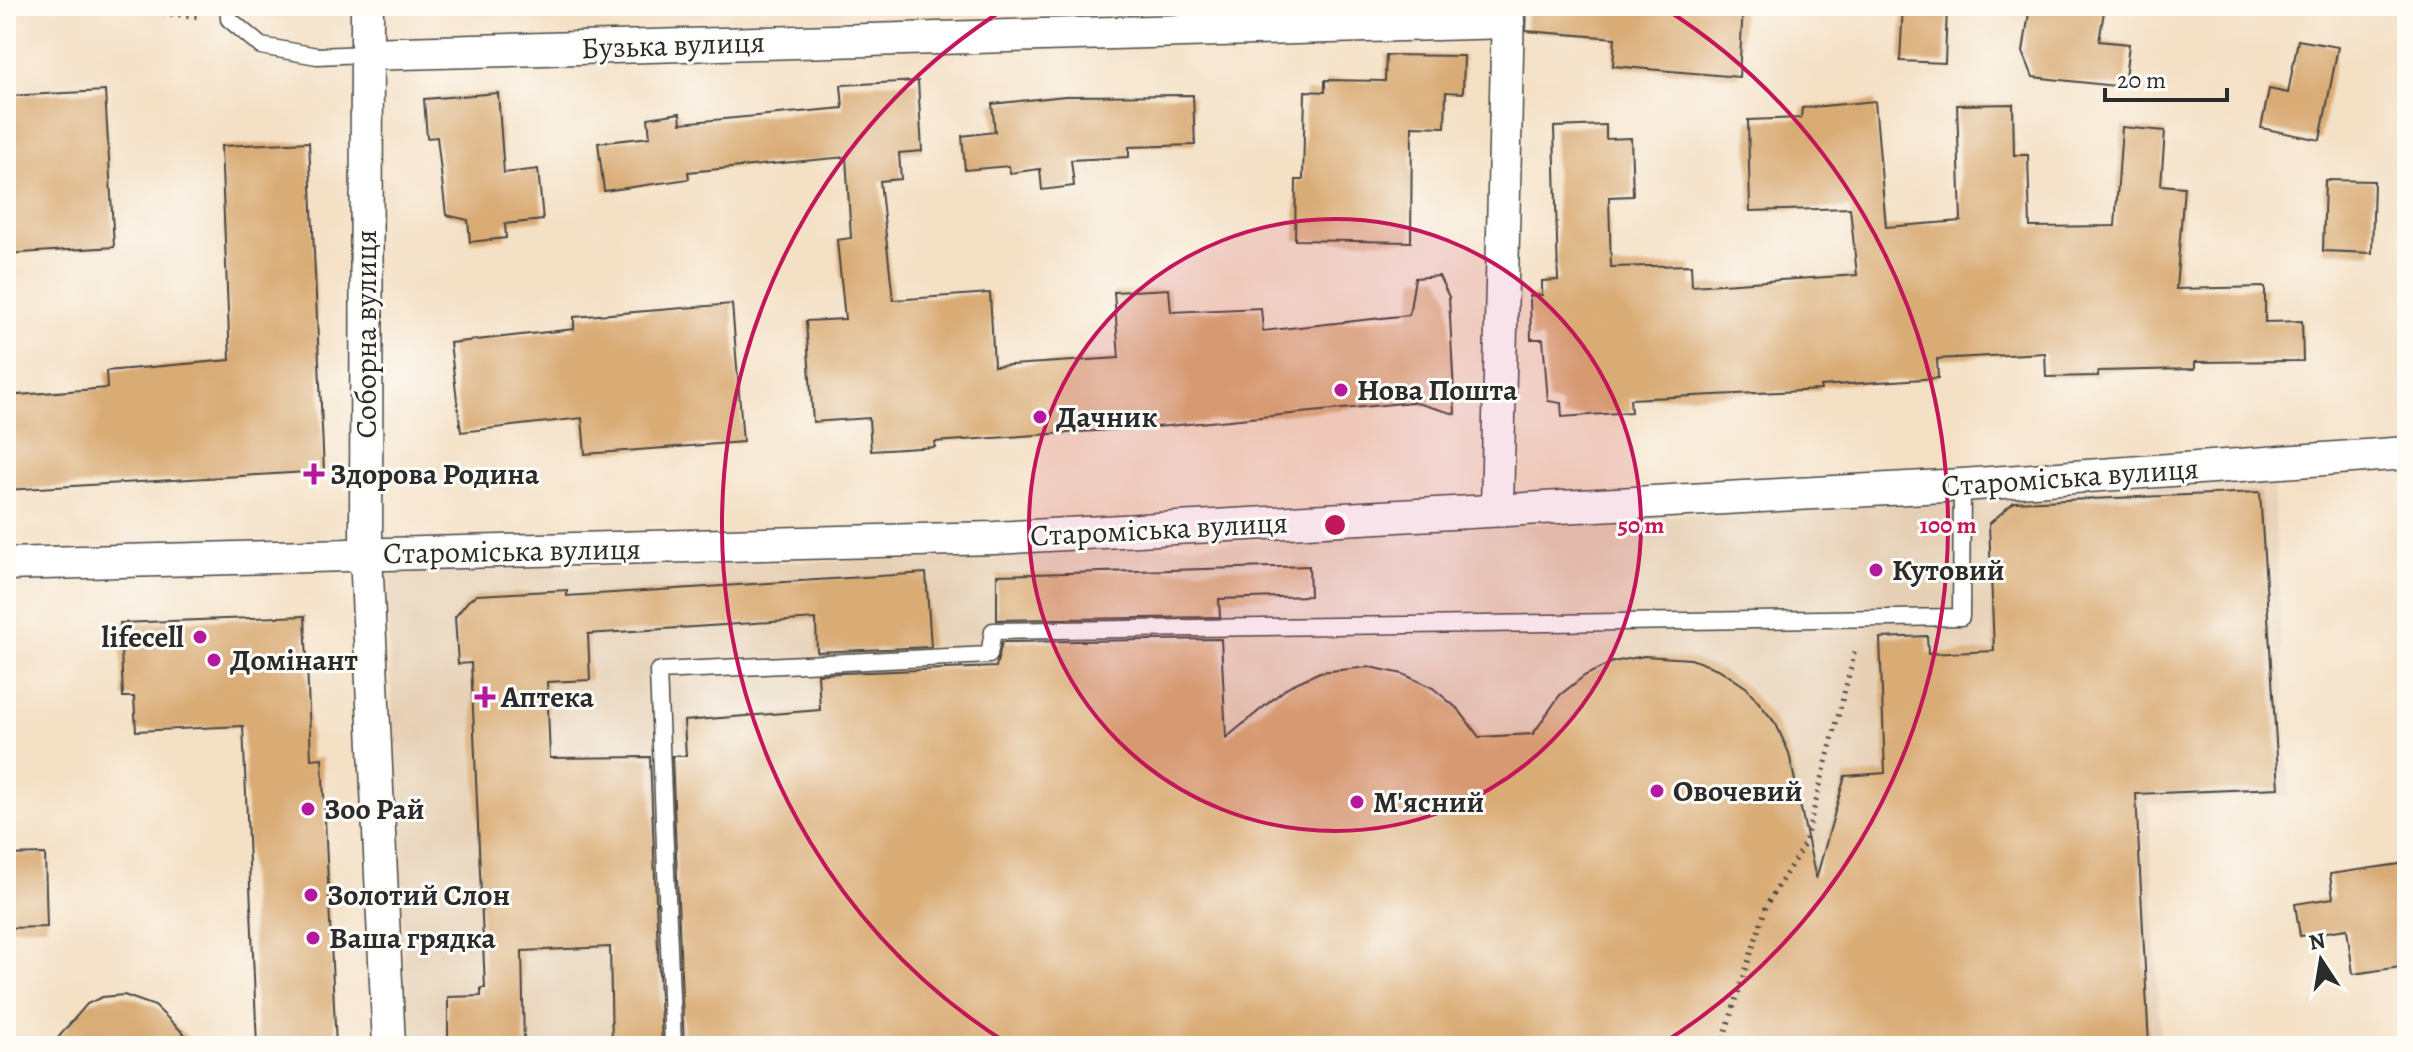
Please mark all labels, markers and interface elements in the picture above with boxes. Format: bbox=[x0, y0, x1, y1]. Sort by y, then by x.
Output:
street label: Бузька вулиця bbox=[581, 22, 765, 68]
scale bar bbox=[2105, 52, 2227, 102]
text: 20 m bbox=[2117, 64, 2166, 96]
street label: Соборна вулиця bbox=[346, 230, 386, 438]
place label: Нова Пошта bbox=[1357, 370, 1518, 410]
marker: Нова Пошта bbox=[1332, 381, 1350, 399]
place label: Дачник bbox=[1056, 397, 1158, 437]
marker: Дачник bbox=[1031, 408, 1049, 426]
street label: Староміська вулиця bbox=[1940, 448, 2200, 506]
place label: Здорова Родина bbox=[330, 454, 540, 494]
marker: Здорова Родина bbox=[305, 465, 323, 483]
street label: Староміська вулиця bbox=[1029, 502, 1289, 556]
text: 50 m bbox=[1618, 509, 1664, 541]
text: 100 m bbox=[1919, 509, 1977, 541]
centre of rings bbox=[1321, 511, 1349, 539]
street label: Староміська вулиця bbox=[383, 529, 641, 573]
place label: Кутовий bbox=[1892, 550, 2005, 590]
marker: Кутовий bbox=[1867, 561, 1885, 579]
place label: lifecell bbox=[102, 617, 184, 657]
marker: lifecell bbox=[191, 628, 209, 646]
place label: Домінант bbox=[230, 640, 358, 680]
marker: Домінант bbox=[205, 651, 223, 669]
place label: Аптека bbox=[500, 677, 595, 717]
marker: Аптека bbox=[476, 688, 494, 706]
place label: Овочевий bbox=[1673, 771, 1802, 811]
place label: М'ясний bbox=[1373, 782, 1484, 822]
marker: Овочевий bbox=[1648, 782, 1666, 800]
place label: Зоо Рай bbox=[324, 789, 425, 829]
marker: М'ясний bbox=[1348, 793, 1366, 811]
marker: Зоо Рай bbox=[299, 800, 317, 818]
place label: Золотий Слон bbox=[327, 875, 510, 915]
marker: Золотий Слон bbox=[302, 886, 320, 904]
place label: Ваша грядка bbox=[329, 918, 496, 958]
north arrow bbox=[2281, 920, 2361, 1000]
text: N bbox=[2306, 925, 2328, 958]
marker: Ваша грядка bbox=[304, 929, 322, 947]

